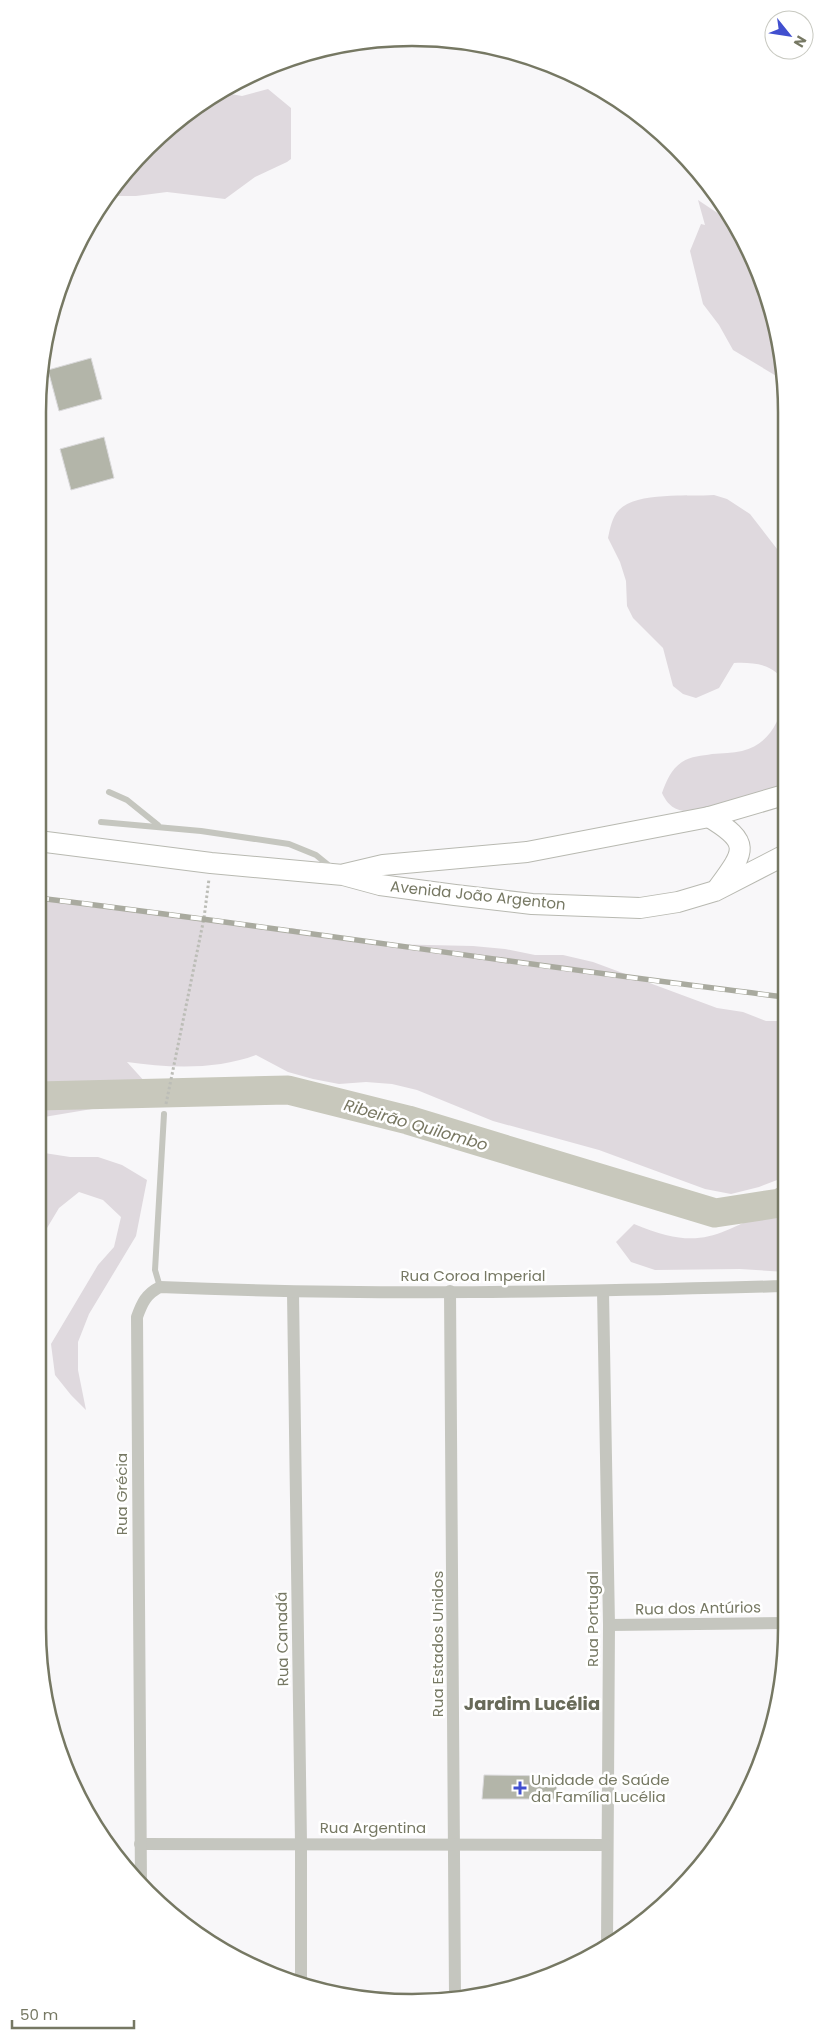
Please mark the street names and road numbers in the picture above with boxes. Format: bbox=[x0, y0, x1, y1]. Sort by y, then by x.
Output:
street label: Avenida João Argenton bbox=[389, 875, 567, 915]
street label: Rua Coroa Imperial bbox=[400, 1265, 546, 1286]
street label: Rua Grécia bbox=[111, 1453, 132, 1535]
street label: Rua Estados Unidos bbox=[427, 1571, 448, 1717]
street label: Rua Portugal bbox=[582, 1571, 603, 1667]
street label: Rua Canadá bbox=[271, 1592, 293, 1686]
street label: Rua dos Antúrios bbox=[635, 1596, 761, 1620]
street label: Rua Argentina bbox=[320, 1817, 426, 1838]

